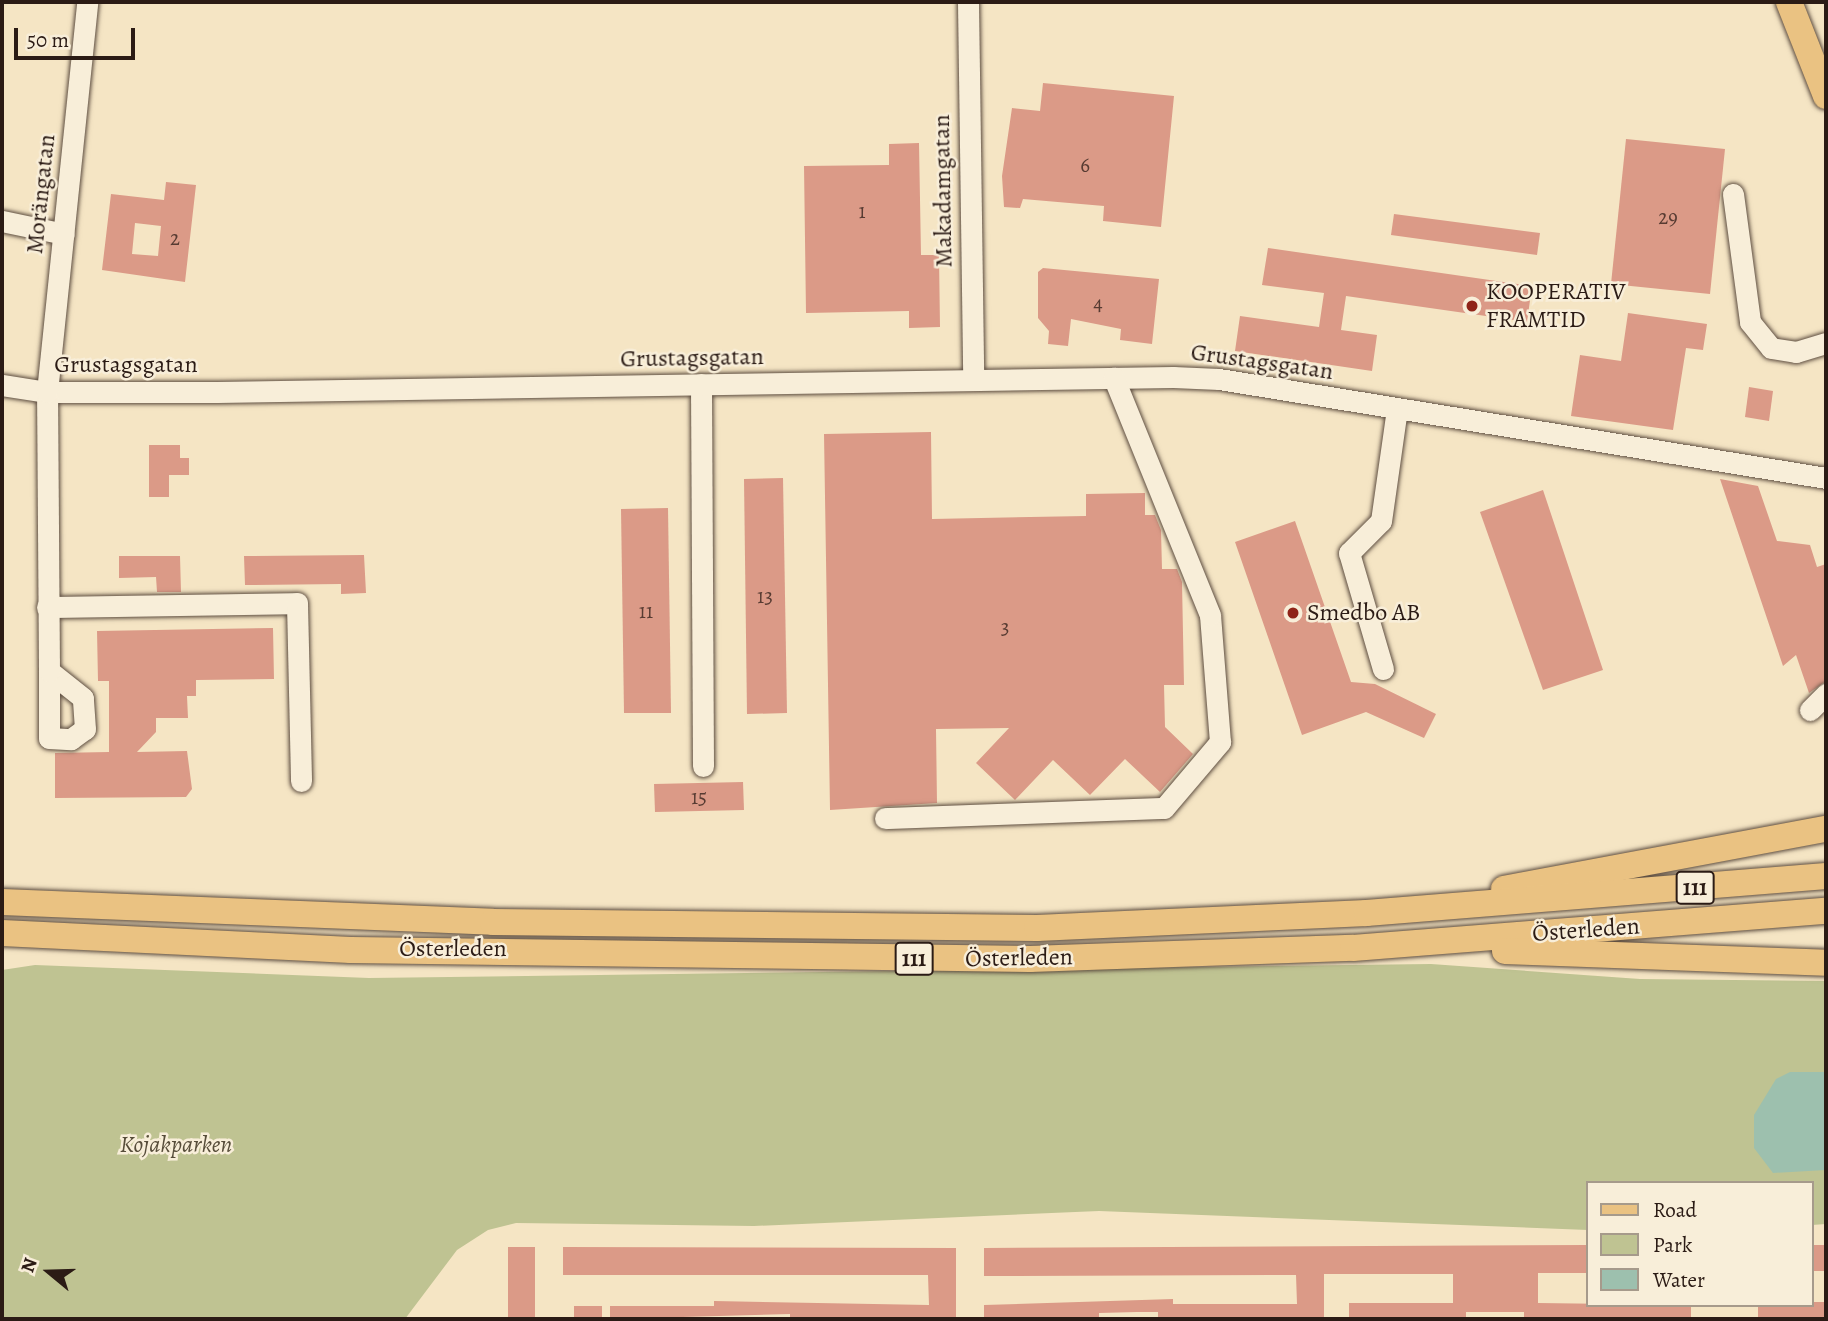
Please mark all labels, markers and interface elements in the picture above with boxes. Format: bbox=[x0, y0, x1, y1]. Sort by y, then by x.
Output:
scale bar bbox=[18, 14, 138, 58]
text: 50 m bbox=[27, 26, 69, 54]
street label: Makadamgatan bbox=[927, 114, 959, 268]
street label: Morängatan bbox=[20, 133, 62, 255]
house number: 6 bbox=[1080, 152, 1090, 178]
house number: 1 bbox=[858, 198, 866, 224]
house number: 29 bbox=[1658, 204, 1678, 230]
house number: 2 bbox=[170, 225, 180, 251]
place label: KOOPERATIV FRAMTID bbox=[1486, 278, 1626, 334]
house number: 4 bbox=[1093, 290, 1103, 316]
marker: KOOPERATIV FRAMTID bbox=[1464, 298, 1480, 314]
street label: Grustagsgatan bbox=[1189, 338, 1335, 386]
street label: Grustagsgatan bbox=[620, 342, 764, 374]
street label: Grustagsgatan bbox=[54, 351, 198, 379]
house number: 13 bbox=[757, 583, 773, 609]
house number: 11 bbox=[639, 598, 653, 624]
place label: Smedbo AB bbox=[1307, 599, 1420, 627]
marker: Smedbo AB bbox=[1285, 605, 1301, 621]
house number: 3 bbox=[1001, 614, 1009, 640]
house number: 15 bbox=[691, 784, 707, 810]
road number: 111 bbox=[1674, 868, 1716, 908]
street label: Österleden bbox=[1531, 912, 1641, 948]
street label: Österleden bbox=[399, 935, 507, 963]
road number: 111 bbox=[893, 940, 935, 978]
street label: Österleden bbox=[965, 943, 1073, 973]
park label: Kojakparken bbox=[120, 1131, 232, 1159]
legend bbox=[1587, 1181, 1814, 1307]
text: Road bbox=[1653, 1196, 1697, 1224]
text: Park bbox=[1653, 1231, 1692, 1259]
north arrow bbox=[14, 1237, 84, 1307]
text: N bbox=[15, 1254, 44, 1276]
text: Water bbox=[1653, 1266, 1705, 1294]

